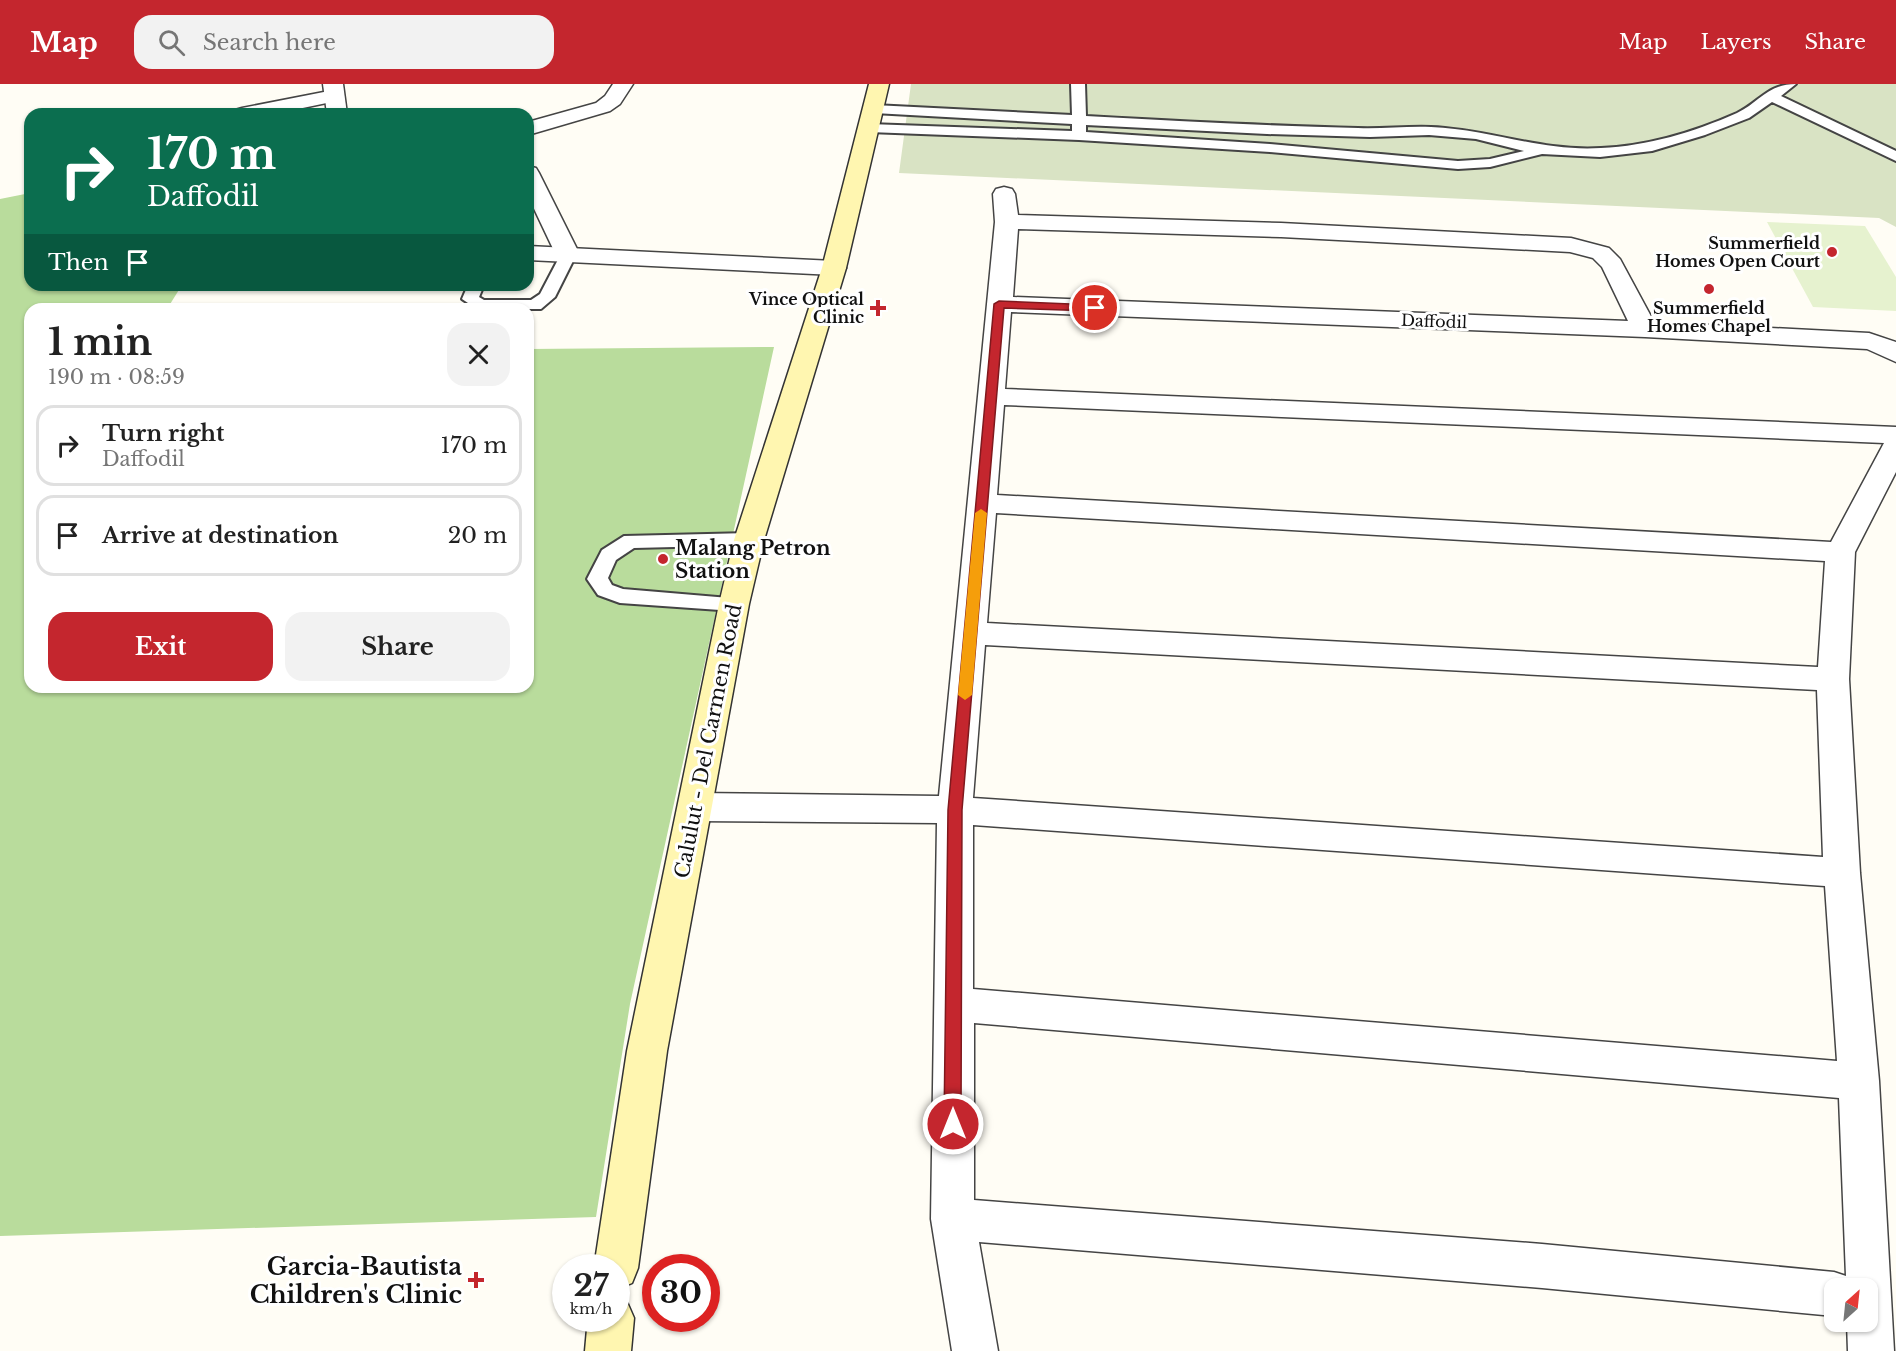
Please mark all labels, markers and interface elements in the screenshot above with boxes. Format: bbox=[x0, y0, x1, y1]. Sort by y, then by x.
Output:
search box bbox=[134, 15, 554, 69]
text: Map bbox=[30, 25, 98, 60]
icon: search bbox=[155, 26, 188, 59]
text: Search here bbox=[203, 29, 336, 56]
text: Map bbox=[1619, 29, 1668, 55]
text: Layers bbox=[1701, 29, 1772, 55]
text: Share bbox=[1805, 29, 1866, 55]
text: 170 m bbox=[147, 128, 276, 180]
icon: right bbox=[48, 132, 126, 210]
text: Daffodil bbox=[147, 180, 259, 213]
place label: Summerfield Homes Open Court bbox=[1655, 233, 1821, 271]
marker: Summerfield Homes Open Court bbox=[1825, 245, 1839, 259]
icon: arrive bbox=[121, 246, 154, 279]
text: Then bbox=[48, 249, 109, 276]
pin bbox=[1069, 282, 1120, 333]
marker: Summerfield Homes Chapel bbox=[1702, 282, 1716, 296]
place label: Vince Optical Clinic bbox=[748, 289, 864, 327]
icon: arrive bbox=[1078, 291, 1111, 324]
place label: Summerfield Homes Chapel bbox=[1647, 298, 1771, 336]
marker: Vince Optical Clinic bbox=[869, 299, 887, 317]
street label: Daffodil bbox=[1401, 310, 1467, 332]
text: 1 min bbox=[48, 320, 152, 365]
button: close bbox=[447, 323, 510, 386]
text: 190 m · 08:59 bbox=[48, 365, 185, 389]
text: Turn right bbox=[102, 420, 224, 447]
icon: right bbox=[51, 429, 84, 462]
text: 170 m bbox=[441, 432, 507, 459]
text: Daffodil bbox=[102, 447, 185, 471]
icon: arrive bbox=[51, 519, 84, 552]
text: Arrive at destination bbox=[102, 522, 339, 549]
text: 20 m bbox=[448, 522, 507, 549]
place label: Malang Petron Station bbox=[675, 536, 831, 583]
marker: Malang Petron Station bbox=[656, 552, 670, 566]
street label: Calulut - Del Carmen Road bbox=[670, 602, 746, 880]
button: Exit bbox=[48, 612, 273, 681]
button: Share bbox=[285, 612, 510, 681]
position arrow bbox=[921, 1092, 985, 1156]
place label: Garcia-Bautista Children's Clinic bbox=[250, 1252, 462, 1309]
speed limit sign: 30 bbox=[642, 1254, 720, 1332]
text: 27 bbox=[573, 1267, 609, 1304]
marker: Garcia-Bautista Children's Clinic bbox=[467, 1271, 485, 1289]
north arrow bbox=[1824, 1278, 1878, 1332]
map controls bbox=[1824, 1278, 1878, 1332]
text: km/h bbox=[570, 1299, 612, 1318]

